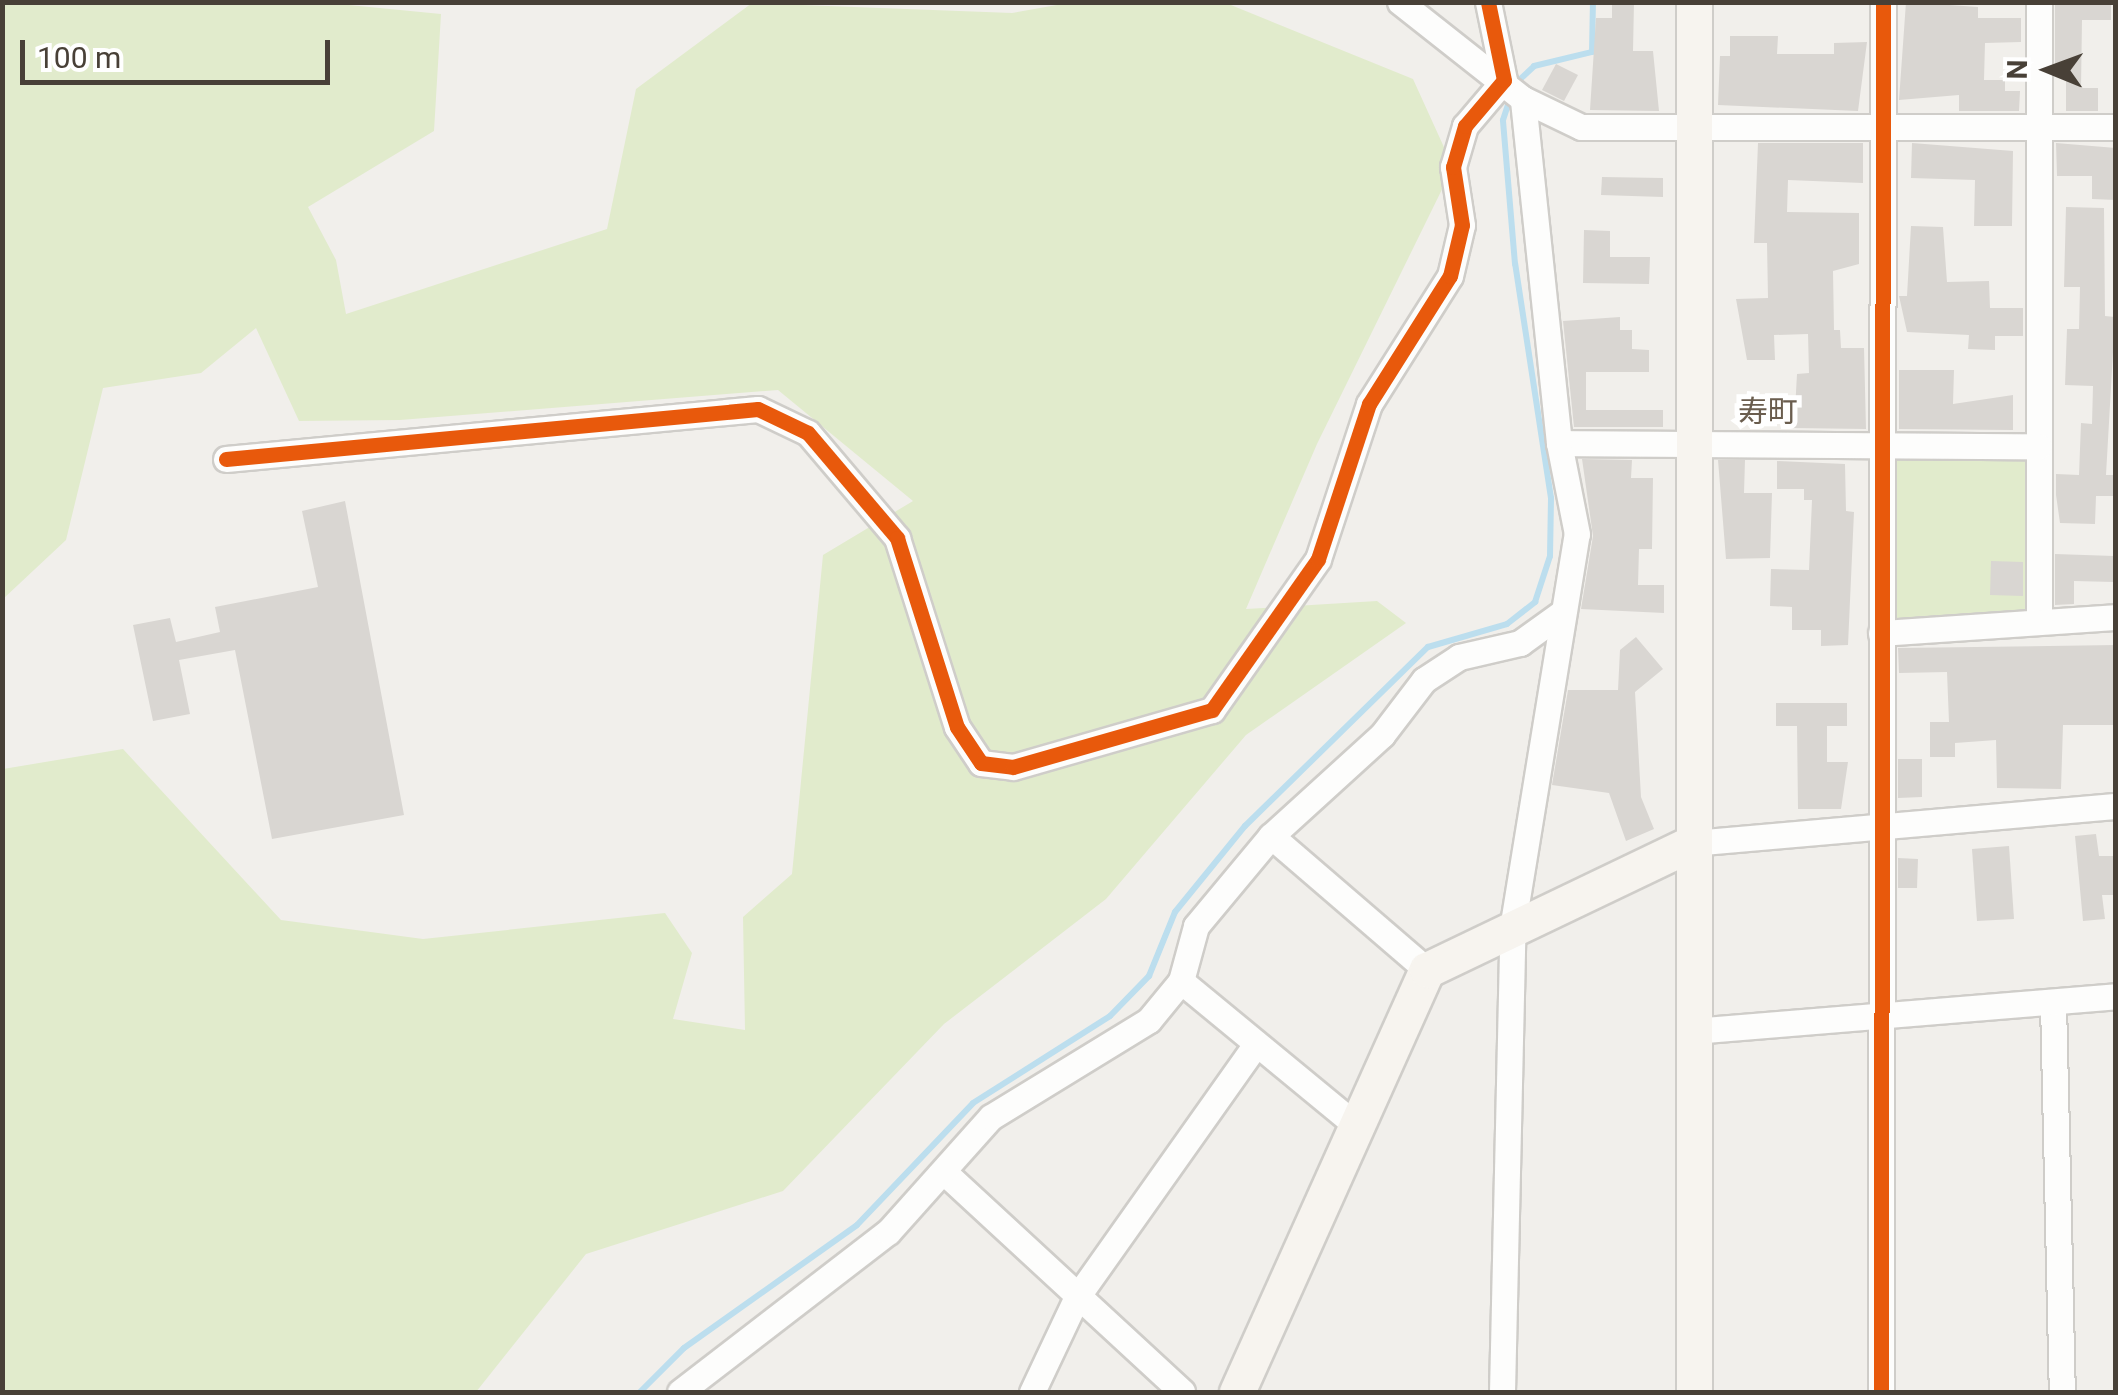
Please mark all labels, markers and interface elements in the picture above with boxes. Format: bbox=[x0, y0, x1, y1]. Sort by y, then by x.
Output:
scale bar bbox=[25, 20, 335, 82]
north arrow bbox=[1998, 20, 2098, 120]
text: 100 m bbox=[37, 40, 121, 75]
text: N bbox=[2001, 59, 2034, 80]
district label: 寿町 bbox=[1738, 394, 1798, 430]

